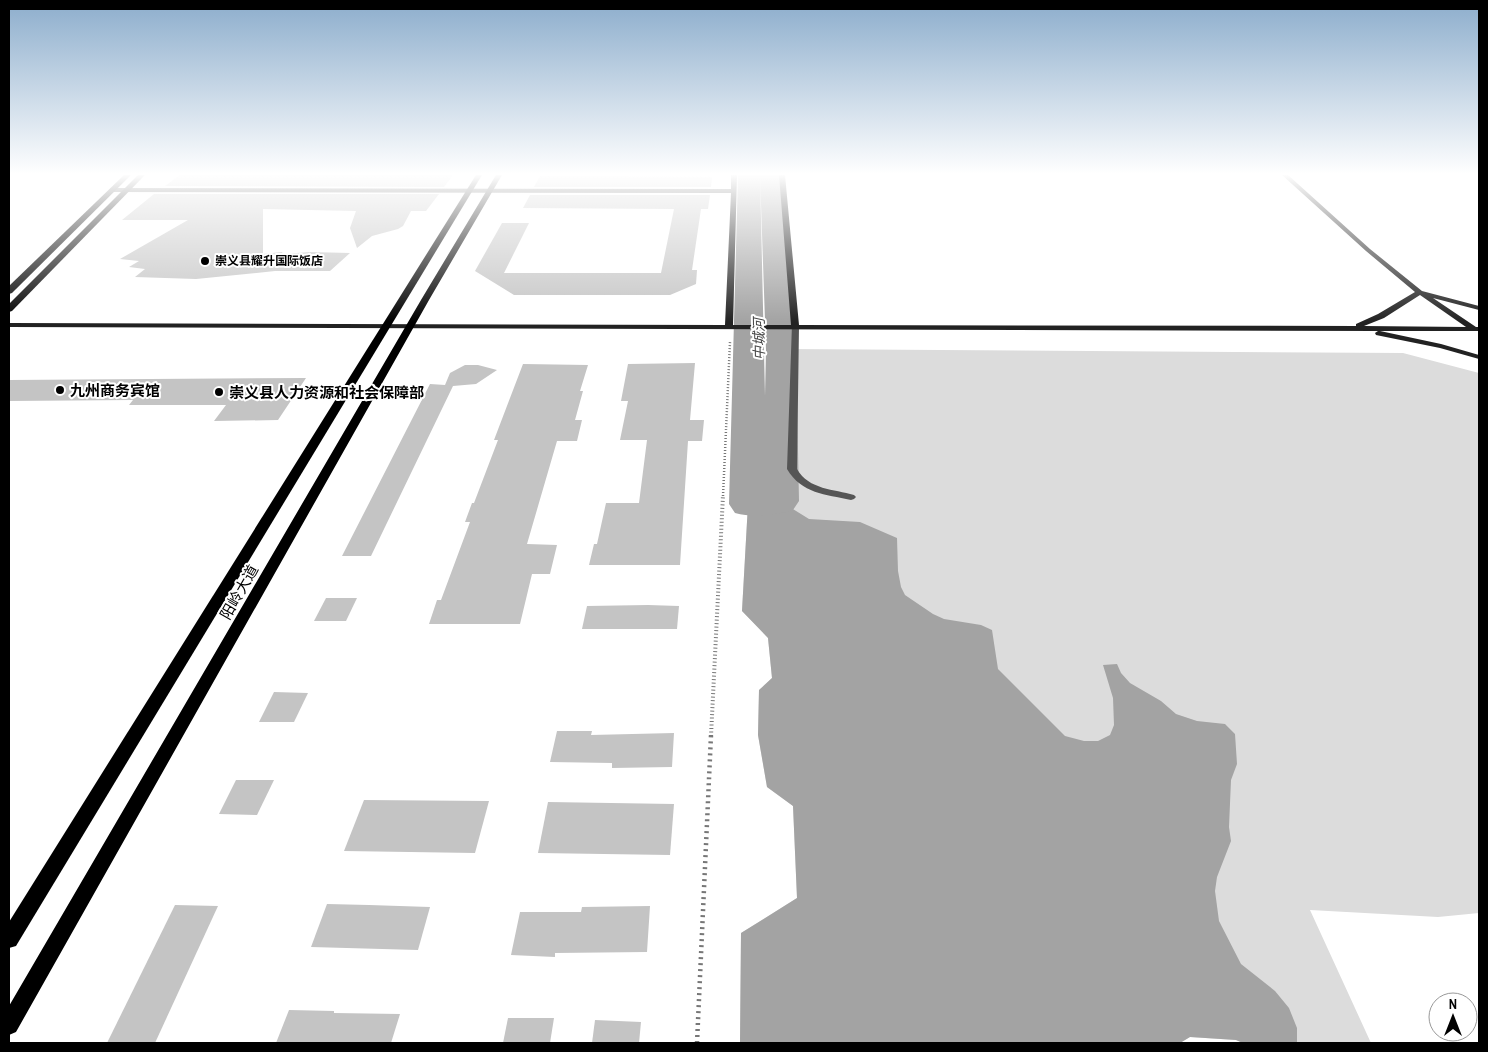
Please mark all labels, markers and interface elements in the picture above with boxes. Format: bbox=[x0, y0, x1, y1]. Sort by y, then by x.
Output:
place label: 崇义县耀升国际饭店 bbox=[215, 253, 323, 269]
marker: 崇义县耀升国际饭店 bbox=[199, 255, 211, 267]
water label: 中城河 bbox=[750, 315, 768, 360]
place label: 九州商务宾馆 bbox=[70, 380, 160, 401]
place label: 崇义县人力资源和社会保障部 bbox=[229, 382, 424, 403]
marker: 九州商务宾馆 bbox=[54, 384, 66, 396]
marker: 崇义县人力资源和社会保障部 bbox=[213, 386, 225, 398]
street label: 阳岭大道 bbox=[215, 561, 263, 623]
north arrow bbox=[1428, 992, 1478, 1042]
text: N bbox=[1449, 995, 1457, 1013]

